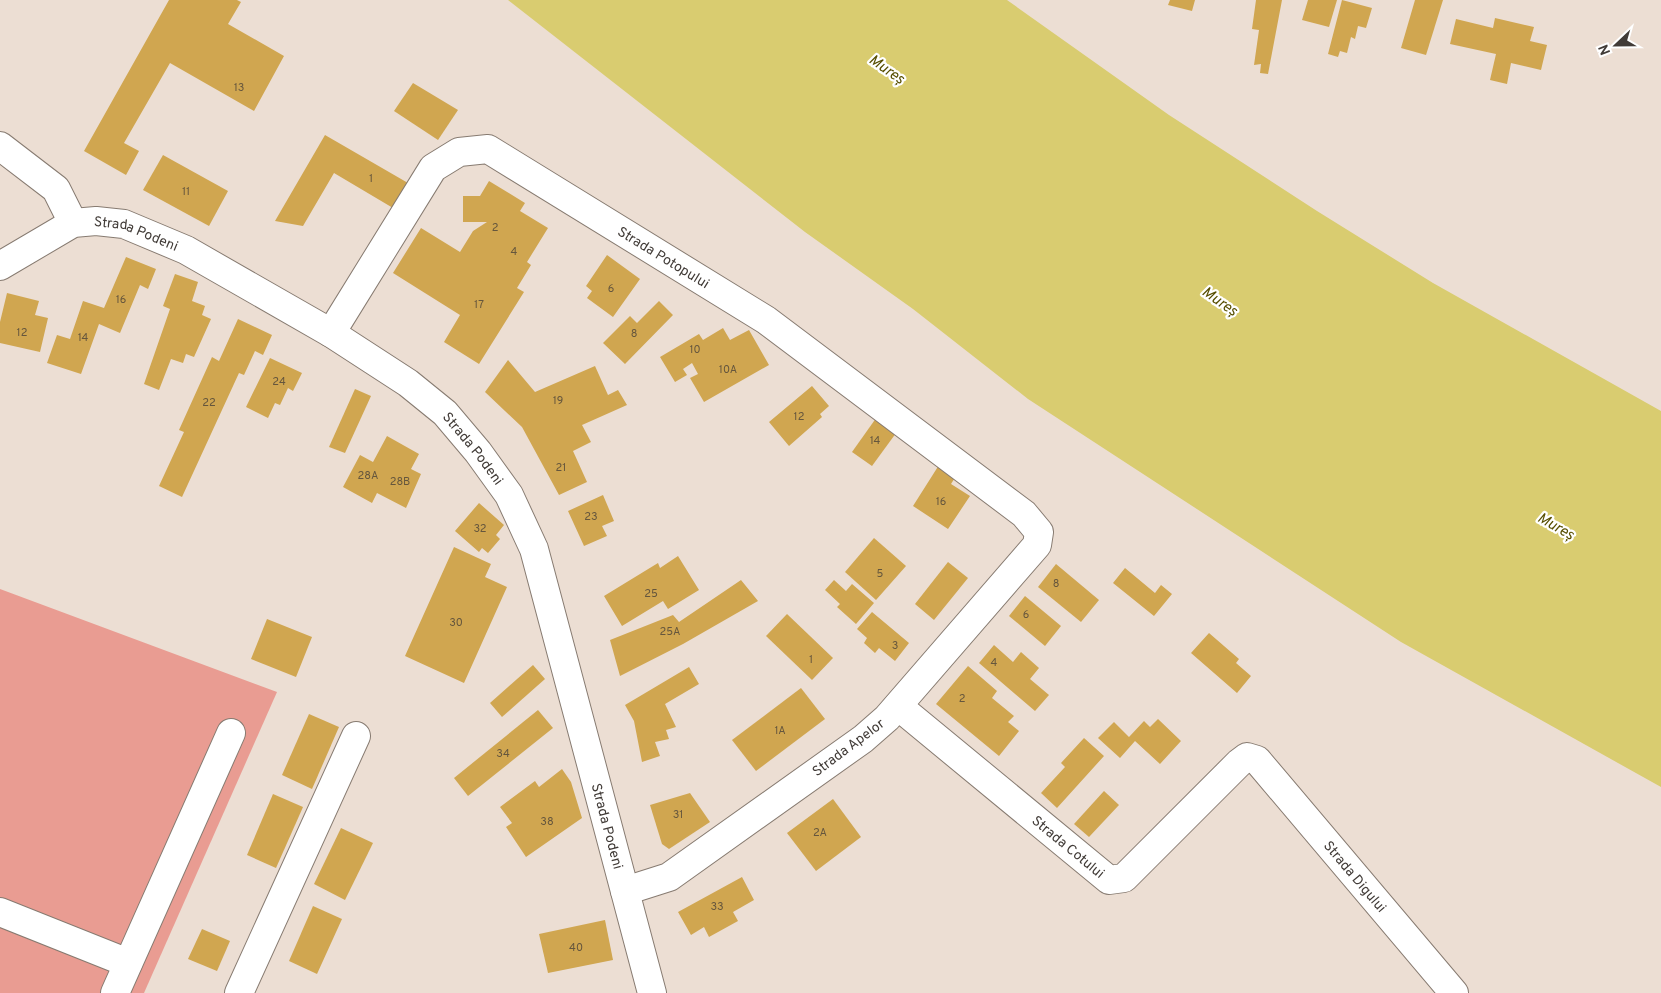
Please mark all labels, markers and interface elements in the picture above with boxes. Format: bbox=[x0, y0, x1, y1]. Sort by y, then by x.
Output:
north arrow bbox=[1591, 20, 1641, 70]
text: N bbox=[1596, 41, 1615, 57]
water label: Mureș bbox=[865, 51, 908, 89]
house number: 13 bbox=[234, 81, 244, 95]
house number: 1 bbox=[369, 172, 373, 186]
house number: 11 bbox=[182, 185, 190, 199]
street label: Strada Podeni bbox=[93, 214, 180, 256]
house number: 2 bbox=[492, 221, 498, 235]
street label: Strada Potopului bbox=[614, 224, 712, 293]
house number: 4 bbox=[511, 245, 518, 259]
house number: 6 bbox=[608, 282, 614, 296]
water label: Mureș bbox=[1198, 283, 1241, 321]
house number: 16 bbox=[116, 293, 126, 307]
house number: 17 bbox=[474, 298, 484, 312]
house number: 12 bbox=[17, 326, 27, 340]
house number: 8 bbox=[631, 327, 637, 341]
house number: 14 bbox=[78, 331, 89, 345]
house number: 10 bbox=[689, 343, 701, 357]
house number: 10A bbox=[719, 363, 737, 377]
house number: 24 bbox=[272, 375, 286, 389]
house number: 19 bbox=[553, 394, 563, 408]
house number: 22 bbox=[202, 396, 216, 410]
street label: Strada Podeni bbox=[438, 409, 506, 489]
house number: 12 bbox=[794, 410, 804, 424]
house number: 14 bbox=[870, 434, 881, 448]
house number: 21 bbox=[556, 461, 566, 475]
house number: 28A bbox=[358, 469, 378, 483]
house number: 28B bbox=[390, 475, 410, 489]
house number: 16 bbox=[936, 495, 946, 509]
water label: Mureș bbox=[1533, 509, 1577, 546]
house number: 23 bbox=[584, 510, 598, 524]
house number: 32 bbox=[473, 522, 487, 536]
house number: 5 bbox=[877, 567, 884, 581]
house number: 8 bbox=[1053, 577, 1059, 591]
house number: 25 bbox=[644, 587, 658, 601]
house number: 6 bbox=[1023, 608, 1029, 622]
house number: 30 bbox=[449, 616, 463, 630]
house number: 25A bbox=[660, 625, 680, 639]
house number: 3 bbox=[892, 639, 898, 653]
house number: 1 bbox=[809, 653, 813, 667]
house number: 4 bbox=[991, 656, 998, 670]
house number: 2 bbox=[959, 692, 965, 706]
street label: Strada Apelor bbox=[810, 715, 889, 781]
house number: 1A bbox=[774, 724, 786, 738]
house number: 34 bbox=[496, 747, 510, 761]
street label: Strada Podeni bbox=[587, 782, 626, 871]
house number: 31 bbox=[673, 808, 683, 822]
street label: Strada Cotului bbox=[1028, 813, 1107, 883]
house number: 38 bbox=[540, 815, 554, 829]
house number: 2A bbox=[813, 826, 827, 840]
street label: Strada Digului bbox=[1319, 838, 1389, 916]
house number: 33 bbox=[710, 900, 724, 914]
house number: 40 bbox=[569, 941, 583, 955]

